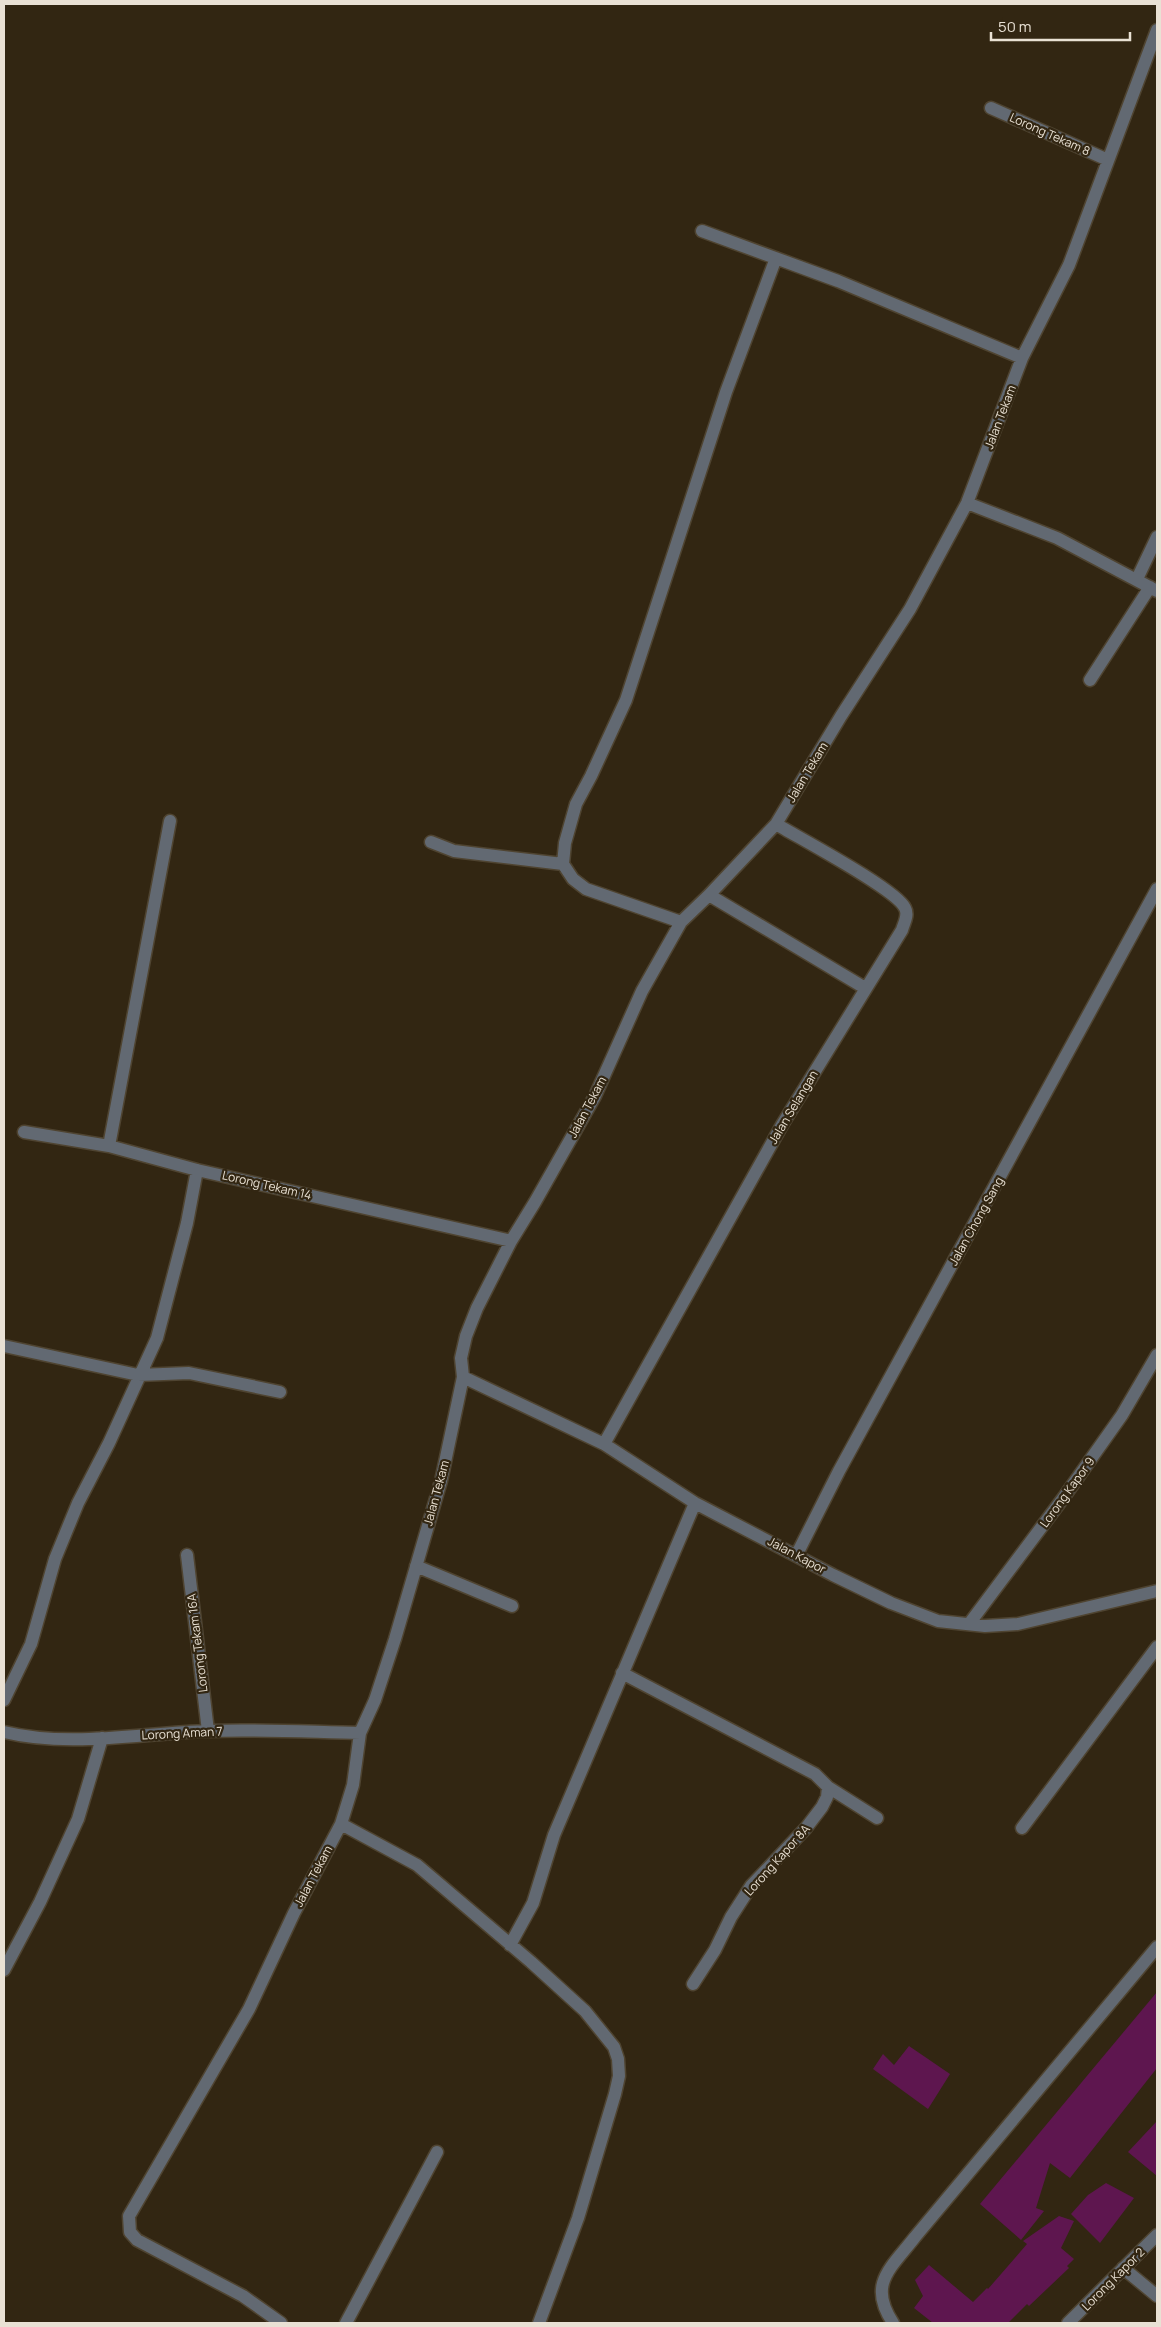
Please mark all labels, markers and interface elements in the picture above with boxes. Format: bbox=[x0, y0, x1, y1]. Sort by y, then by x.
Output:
scale bar bbox=[991, 10, 1130, 42]
text: 50 m bbox=[998, 16, 1032, 37]
street label: Lorong Tekam 8 bbox=[1007, 109, 1093, 159]
street label: Jalan Tekam bbox=[980, 383, 1020, 451]
street label: Jalan Tekam bbox=[782, 739, 832, 805]
street label: Jalan Selangan bbox=[764, 1067, 822, 1147]
street label: Jalan Tekam bbox=[564, 1073, 610, 1141]
street label: Lorong Tekam 14 bbox=[221, 1166, 313, 1204]
street label: Jalan Chong Sang bbox=[945, 1174, 1007, 1268]
street label: Lorong Kapor 9 bbox=[1036, 1453, 1098, 1531]
street label: Jalan Tekam bbox=[419, 1458, 453, 1528]
street label: Jalan Kapor bbox=[765, 1533, 830, 1578]
street label: Lorong Tekam 16A bbox=[182, 1592, 211, 1693]
street label: Lorong Aman 7 bbox=[141, 1722, 223, 1744]
street label: Lorong Kapor 8A bbox=[740, 1820, 814, 1899]
street label: Jalan Tekam bbox=[290, 1842, 336, 1910]
street label: Lorong Kapor 2 bbox=[1078, 2244, 1148, 2314]

